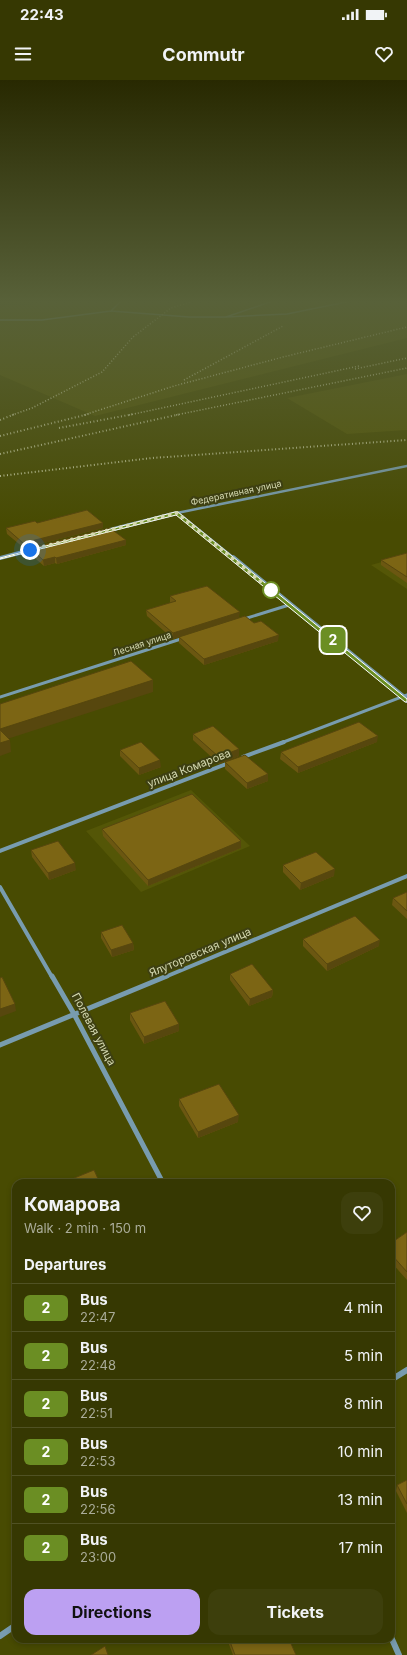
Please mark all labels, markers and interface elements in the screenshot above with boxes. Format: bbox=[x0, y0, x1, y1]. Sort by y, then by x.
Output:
text: 22:43 bbox=[20, 5, 64, 24]
icon: menu bbox=[12, 43, 34, 65]
icon: heart bbox=[373, 43, 395, 65]
text: Commutr bbox=[162, 44, 245, 65]
street label: Федеративная улица bbox=[190, 478, 282, 508]
your location bbox=[20, 540, 40, 560]
unlabelled marker bbox=[262, 581, 280, 599]
line badge: 2 bbox=[320, 627, 346, 653]
street label: Лесная улица bbox=[111, 629, 172, 658]
text: 2 bbox=[329, 631, 337, 648]
street label: улица Комарова bbox=[145, 746, 233, 790]
street label: Ялуторовская улица bbox=[147, 924, 253, 980]
street label: Полевая улица bbox=[69, 990, 119, 1068]
button: heart bbox=[341, 1192, 383, 1234]
text: Комарова bbox=[24, 1193, 121, 1216]
text: Walk · 2 min · 150 m bbox=[24, 1220, 146, 1236]
text: Departures bbox=[24, 1255, 106, 1274]
text: Bus bbox=[80, 1290, 108, 1309]
text: 4 min bbox=[343, 1298, 383, 1317]
text: 2 bbox=[42, 1299, 50, 1316]
text: 22:47 bbox=[80, 1309, 115, 1325]
text: Bus bbox=[80, 1338, 108, 1357]
text: 5 min bbox=[344, 1346, 383, 1365]
text: 2 bbox=[42, 1347, 50, 1364]
text: 22:48 bbox=[80, 1357, 116, 1373]
text: Bus bbox=[80, 1386, 108, 1405]
text: 8 min bbox=[344, 1394, 383, 1413]
text: 2 bbox=[42, 1395, 50, 1412]
text: 22:51 bbox=[80, 1405, 113, 1421]
text: Bus bbox=[80, 1434, 108, 1453]
text: 10 min bbox=[338, 1442, 383, 1461]
text: 2 bbox=[42, 1443, 50, 1460]
text: 22:53 bbox=[80, 1453, 116, 1469]
text: Bus bbox=[80, 1482, 108, 1501]
text: 13 min bbox=[338, 1490, 383, 1509]
text: 2 bbox=[42, 1491, 50, 1508]
text: 22:56 bbox=[80, 1501, 116, 1517]
text: Bus bbox=[80, 1530, 108, 1549]
text: 17 min bbox=[339, 1538, 383, 1557]
text: 2 bbox=[42, 1539, 50, 1556]
text: 23:00 bbox=[80, 1549, 116, 1565]
button: Directions bbox=[24, 1589, 200, 1635]
button: Tickets bbox=[208, 1589, 383, 1635]

